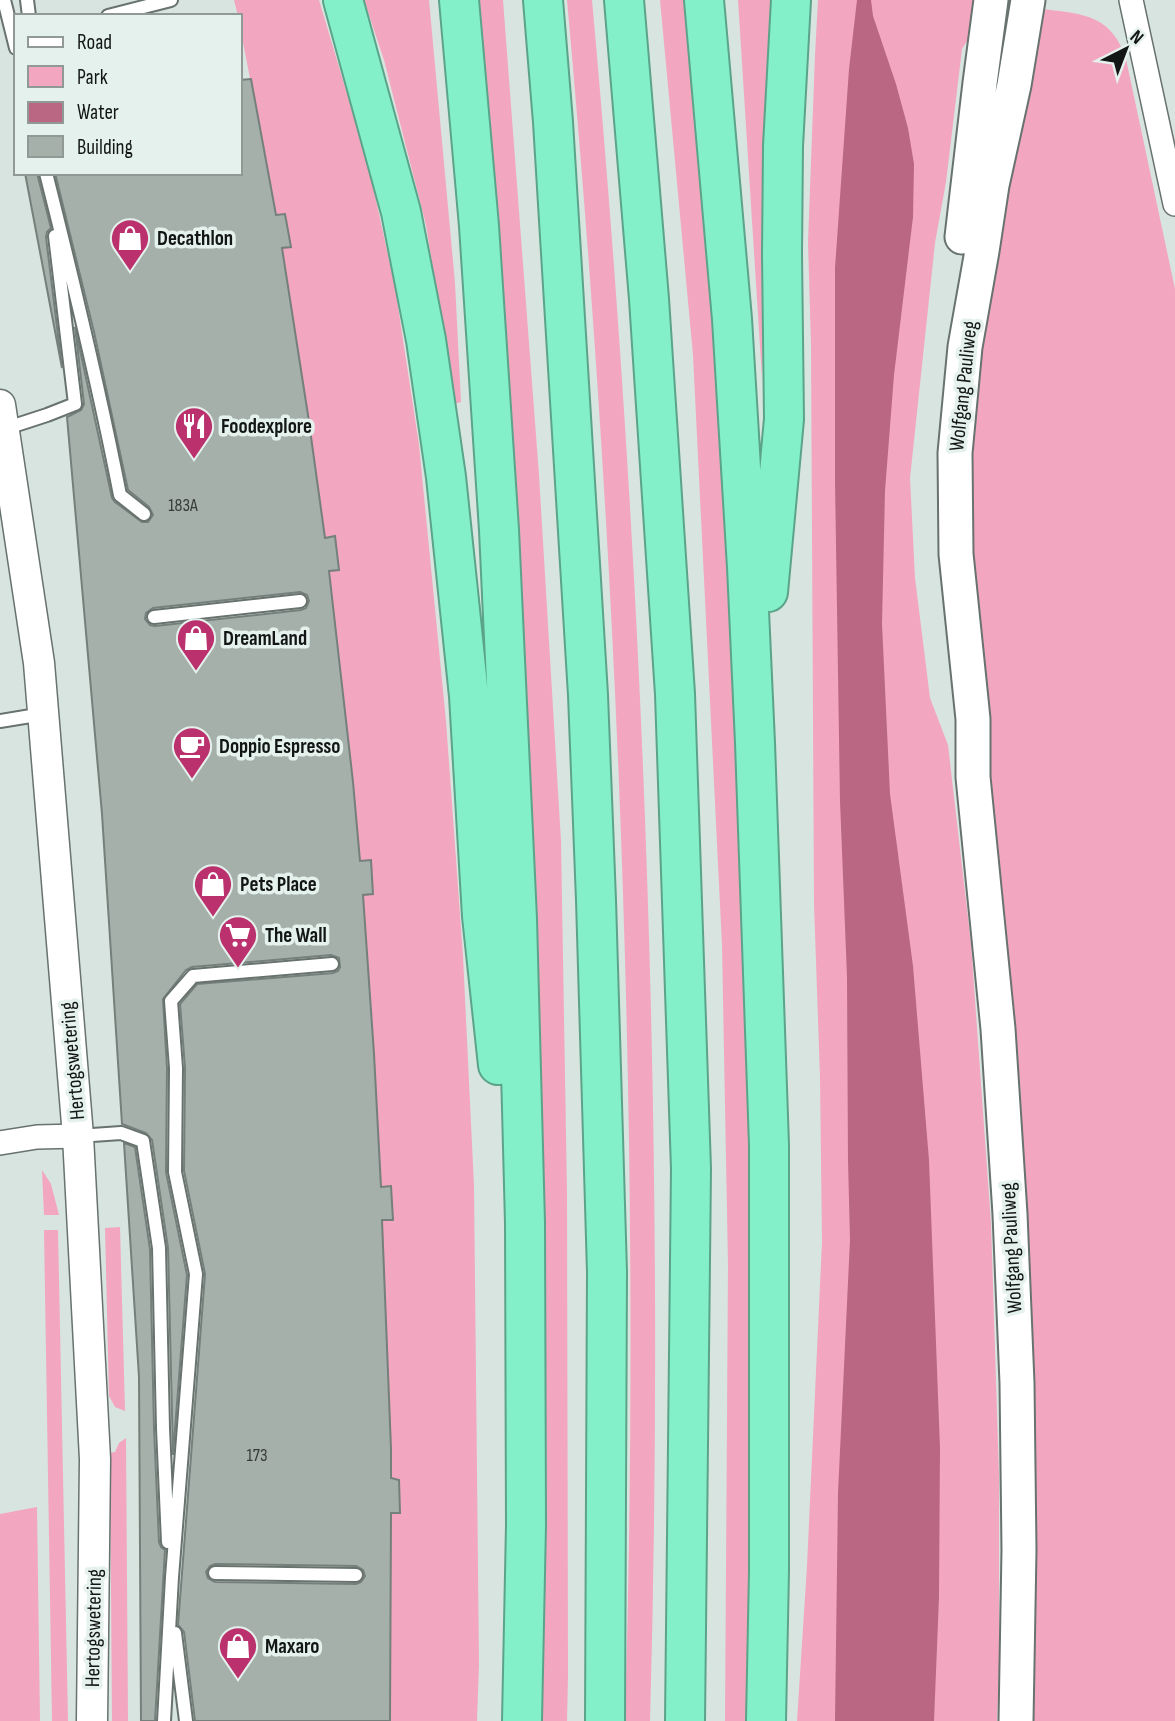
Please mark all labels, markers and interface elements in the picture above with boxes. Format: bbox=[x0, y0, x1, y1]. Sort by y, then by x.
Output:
legend bbox=[14, 14, 242, 175]
north arrow bbox=[1091, 14, 1161, 84]
text: N bbox=[1125, 26, 1148, 49]
text: Road bbox=[77, 30, 112, 55]
text: Park bbox=[77, 65, 108, 90]
text: Water bbox=[77, 100, 119, 125]
text: Building bbox=[77, 135, 133, 160]
shop icon: Decathlon bbox=[109, 217, 151, 272]
place label: Decathlon bbox=[157, 226, 233, 251]
street label: Wolfgang Pauliweg bbox=[944, 320, 983, 452]
restaurant icon: Foodexplore bbox=[173, 405, 215, 460]
place label: Foodexplore bbox=[221, 414, 312, 439]
house number: 183A bbox=[168, 495, 198, 516]
shop icon: DreamLand bbox=[175, 617, 217, 672]
place label: DreamLand bbox=[223, 626, 307, 651]
cafe icon: Doppio Espresso bbox=[171, 725, 213, 780]
place label: Doppio Espresso bbox=[219, 734, 341, 759]
shop icon: Pets Place bbox=[192, 863, 234, 918]
place label: Pets Place bbox=[240, 872, 317, 897]
supermarket icon: The Wall bbox=[217, 914, 259, 969]
place label: The Wall bbox=[265, 923, 327, 948]
street label: Hertogswetering bbox=[55, 1001, 90, 1121]
street label: Wolfgang Pauliweg bbox=[996, 1182, 1027, 1314]
house number: 173 bbox=[246, 1445, 268, 1466]
street label: Hertogswetering bbox=[80, 1569, 107, 1687]
shop icon: Maxaro bbox=[217, 1625, 259, 1680]
place label: Maxaro bbox=[265, 1634, 319, 1659]

